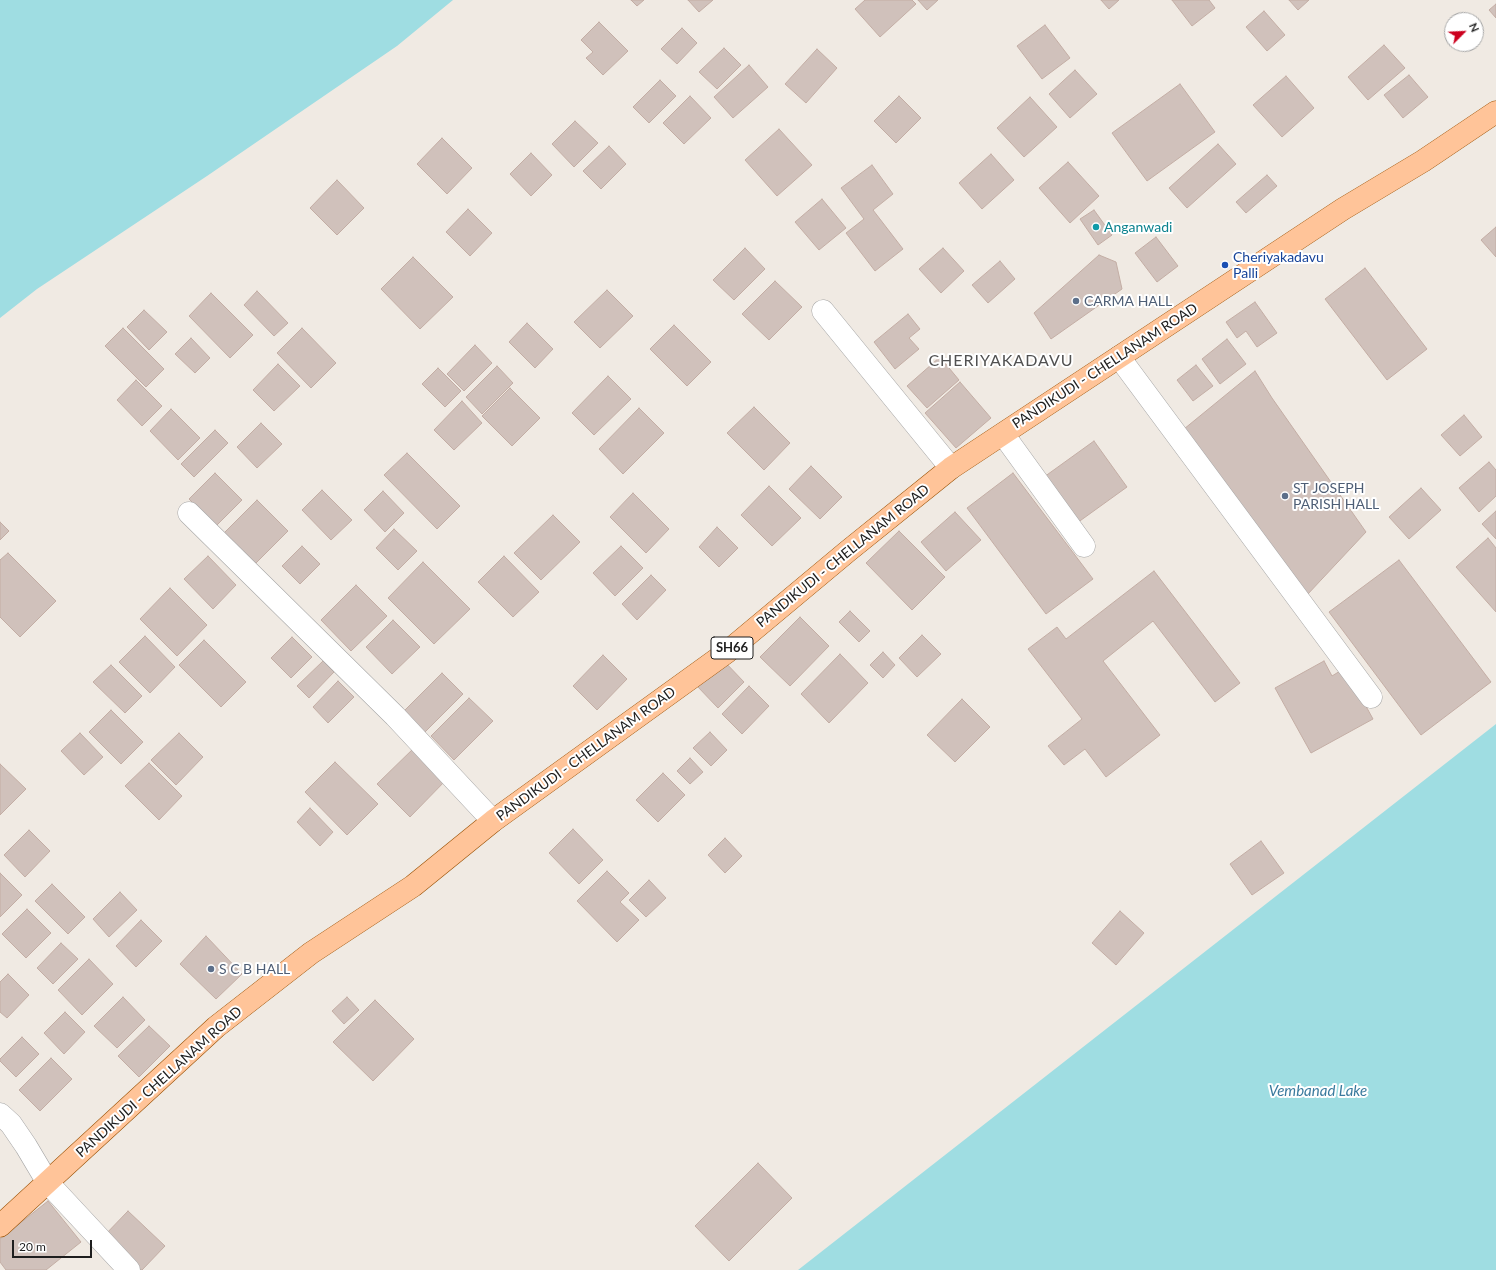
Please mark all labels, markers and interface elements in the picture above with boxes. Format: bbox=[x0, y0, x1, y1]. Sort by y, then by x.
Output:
north arrow bbox=[1444, 12, 1484, 52]
text: N bbox=[1467, 21, 1482, 34]
place label: Anganwadi bbox=[1104, 219, 1172, 235]
marker: Anganwadi bbox=[1091, 222, 1101, 232]
place label: Cheriyakadavu Palli bbox=[1233, 249, 1324, 282]
marker: Cheriyakadavu Palli bbox=[1220, 260, 1230, 270]
place label: CARMA HALL bbox=[1084, 293, 1172, 309]
marker: CARMA HALL bbox=[1071, 296, 1081, 306]
street label: PANDIKUDI - CHELLANAM ROAD bbox=[1009, 300, 1201, 432]
district label: CHERIYAKADAVU bbox=[928, 351, 1074, 371]
place label: ST JOSEPH PARISH HALL bbox=[1293, 480, 1379, 512]
street label: PANDIKUDI - CHELLANAM ROAD bbox=[753, 481, 933, 631]
marker: ST JOSEPH PARISH HALL bbox=[1280, 491, 1290, 501]
road number: SH66 bbox=[711, 637, 753, 659]
street label: PANDIKUDI - CHELLANAM ROAD bbox=[493, 683, 679, 825]
place label: S C B HALL bbox=[219, 961, 290, 977]
marker: S C B HALL bbox=[206, 964, 216, 974]
street label: PANDIKUDI - CHELLANAM ROAD bbox=[73, 1003, 245, 1161]
water label: Vembanad Lake bbox=[1269, 1082, 1367, 1100]
scale bar bbox=[14, 1232, 94, 1258]
text: 20 m bbox=[19, 1239, 46, 1254]

